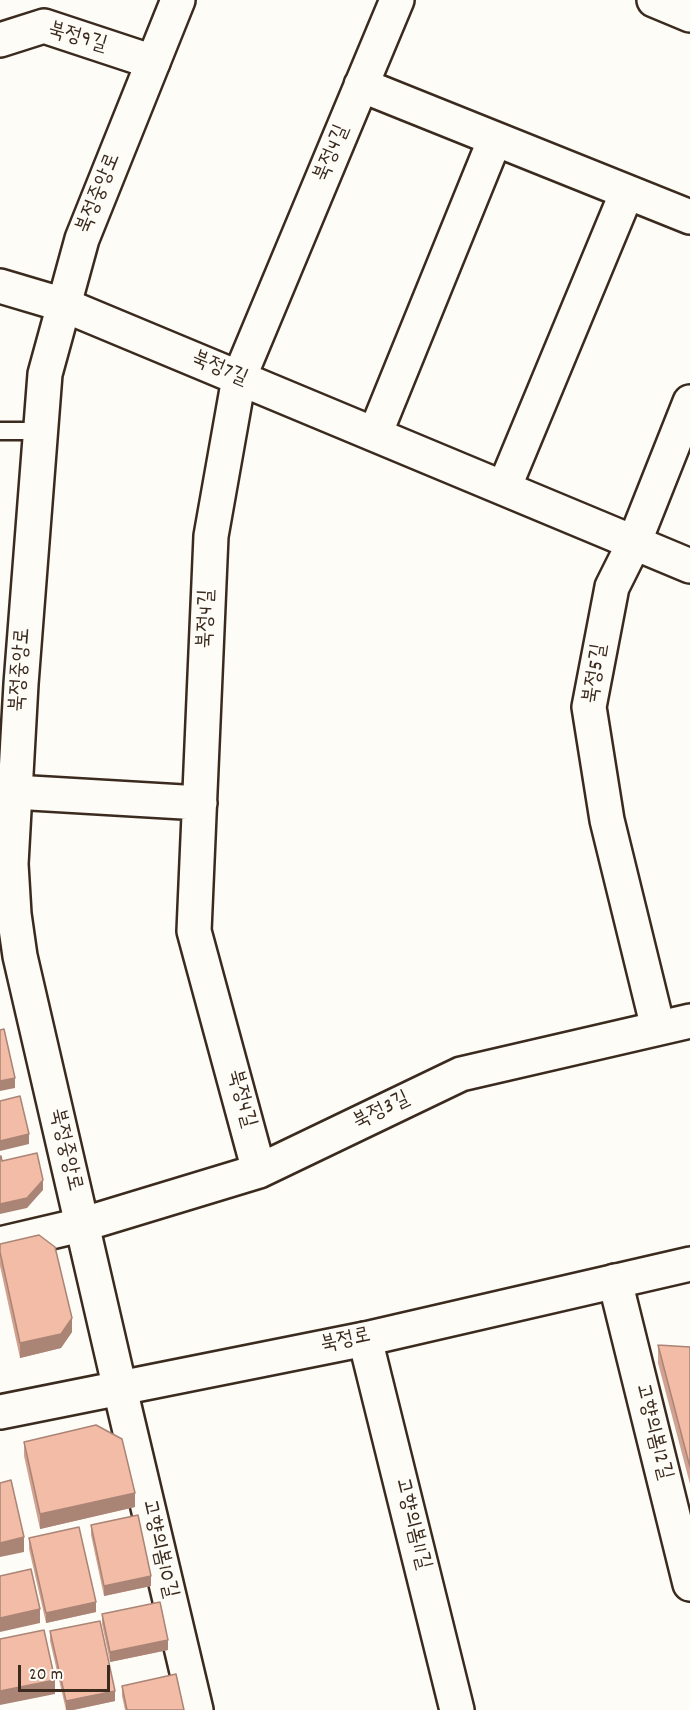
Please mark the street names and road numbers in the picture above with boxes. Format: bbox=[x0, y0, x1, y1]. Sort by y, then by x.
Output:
street label: 북정9길 bbox=[45, 19, 109, 59]
street label: 북정4길 bbox=[310, 122, 356, 186]
street label: 북정중앙로 bbox=[72, 150, 128, 238]
street label: 북정7길 bbox=[187, 347, 251, 393]
street label: 북정4길 bbox=[194, 589, 222, 649]
street label: 북정중앙로 bbox=[6, 627, 38, 713]
street label: 북정5길 bbox=[580, 642, 614, 706]
street label: 북정4길 bbox=[220, 1067, 260, 1131]
street label: 북정3길 bbox=[350, 1088, 414, 1136]
street label: 북정중앙로 bbox=[42, 1106, 86, 1194]
street label: 북정로 bbox=[319, 1324, 373, 1360]
street label: 고향의봄12길 bbox=[628, 1381, 676, 1483]
street label: 고향의봄11길 bbox=[387, 1475, 435, 1573]
street label: 고향의봄10길 bbox=[134, 1497, 182, 1601]

